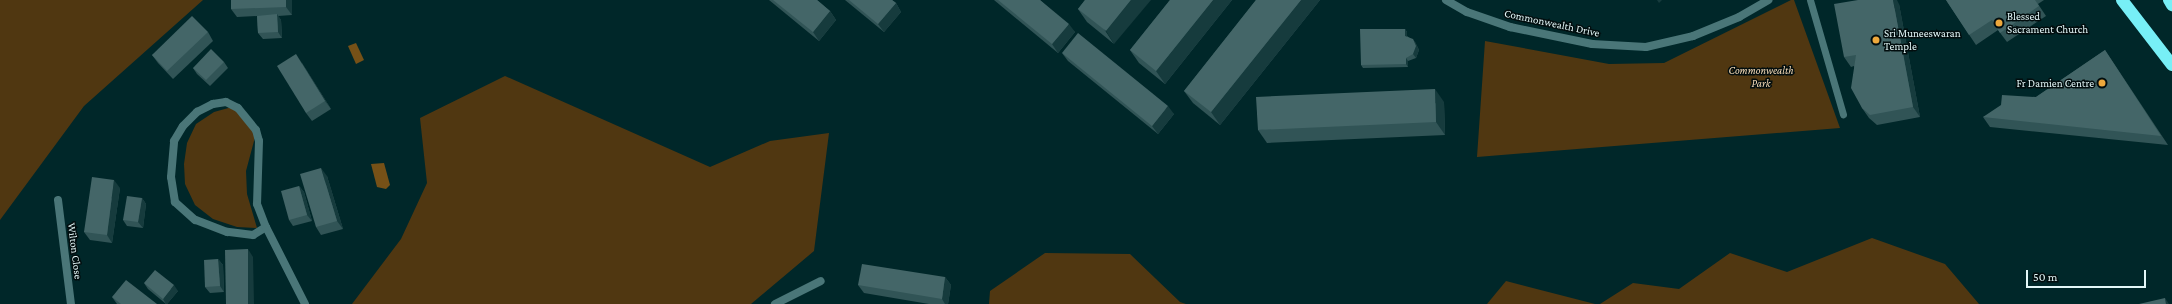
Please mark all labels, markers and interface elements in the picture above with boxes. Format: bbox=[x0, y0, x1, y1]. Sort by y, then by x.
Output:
street label: Commonwealth Drive bbox=[1503, 6, 1601, 40]
place label: Blessed Sacrament Church bbox=[2007, 10, 2088, 36]
marker: Blessed Sacrament Church bbox=[1994, 18, 2004, 28]
place label: Sri Muneeswaran Temple bbox=[1884, 27, 1961, 53]
marker: Sri Muneeswaran Temple bbox=[1871, 35, 1881, 45]
park label: Commonwealth Park bbox=[1728, 64, 1794, 90]
place label: Fr Damien Centre bbox=[2016, 76, 2094, 90]
marker: Fr Damien Centre bbox=[2097, 78, 2107, 88]
street label: Wilton Close bbox=[65, 222, 85, 280]
scale bar bbox=[2028, 262, 2148, 288]
text: 50 m bbox=[2033, 270, 2057, 284]

